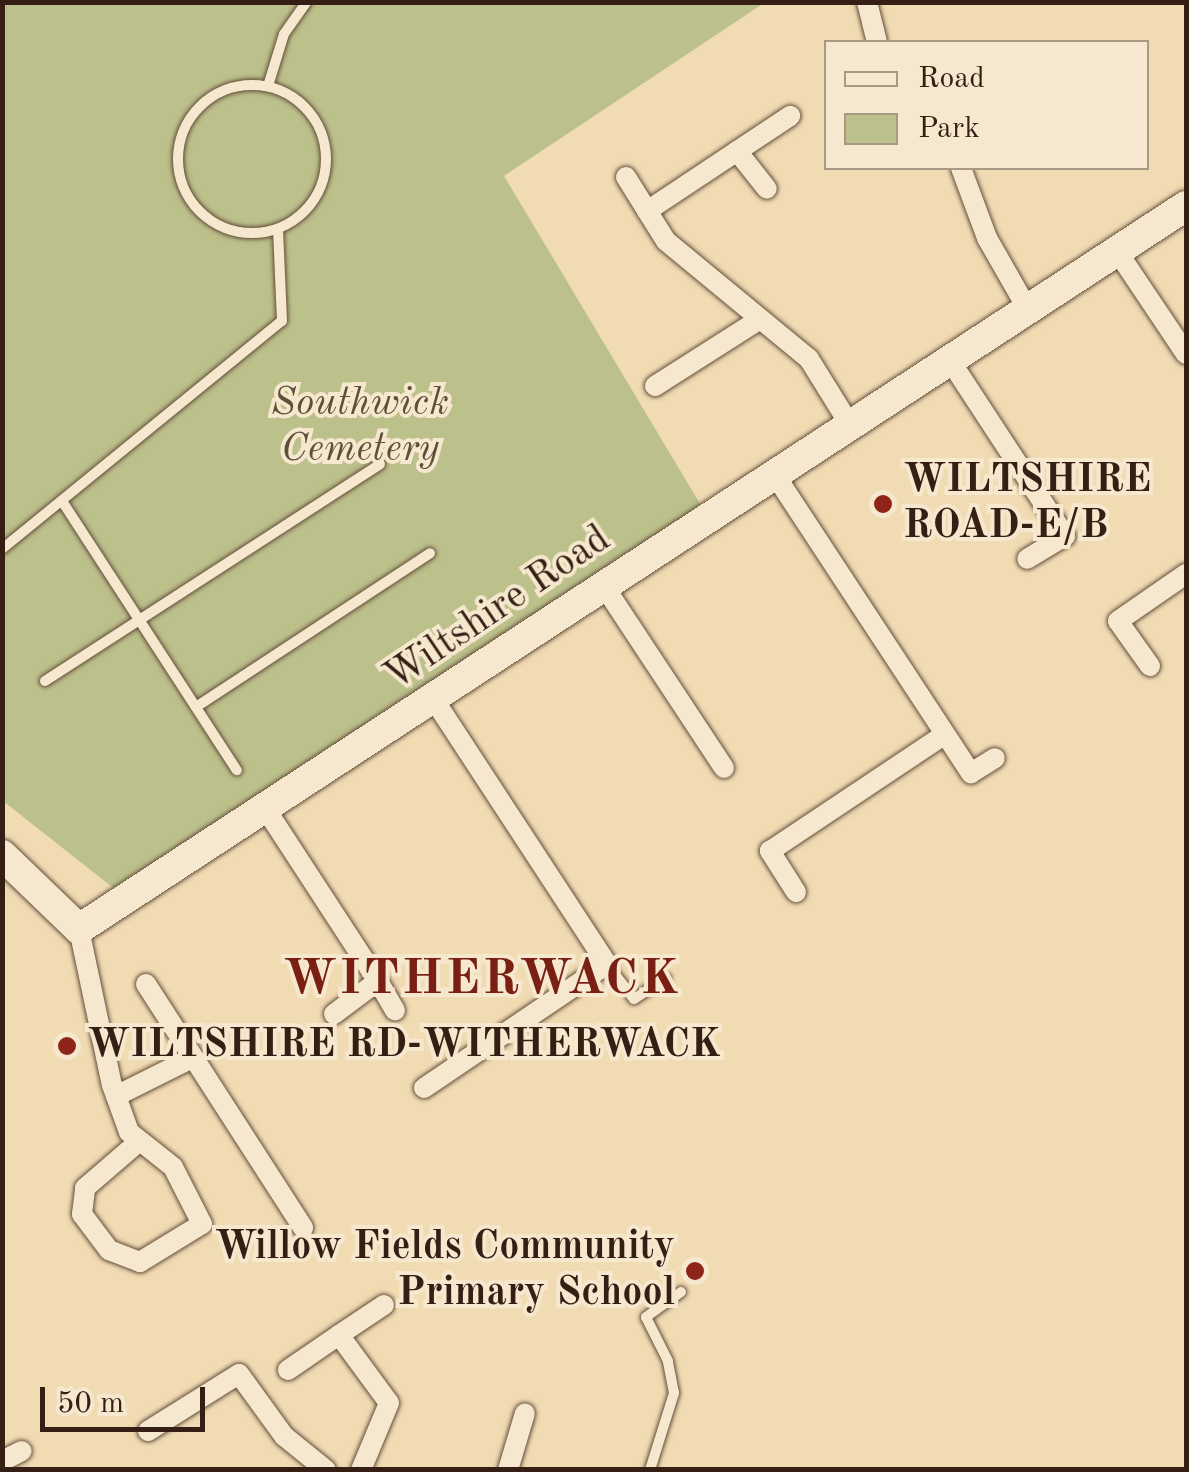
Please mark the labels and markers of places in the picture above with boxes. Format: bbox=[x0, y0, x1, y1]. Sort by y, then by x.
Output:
place label: WILTSHIRE ROAD-E/B bbox=[903, 457, 1151, 551]
marker: WILTSHIRE ROAD-E/B bbox=[872, 493, 894, 515]
place label: WILTSHIRE RD-WITHERWACK bbox=[87, 1022, 721, 1070]
marker: WILTSHIRE RD-WITHERWACK bbox=[56, 1035, 78, 1057]
place label: Willow Fields Community Primary School bbox=[214, 1224, 675, 1318]
marker: Willow Fields Community Primary School bbox=[684, 1260, 706, 1282]

